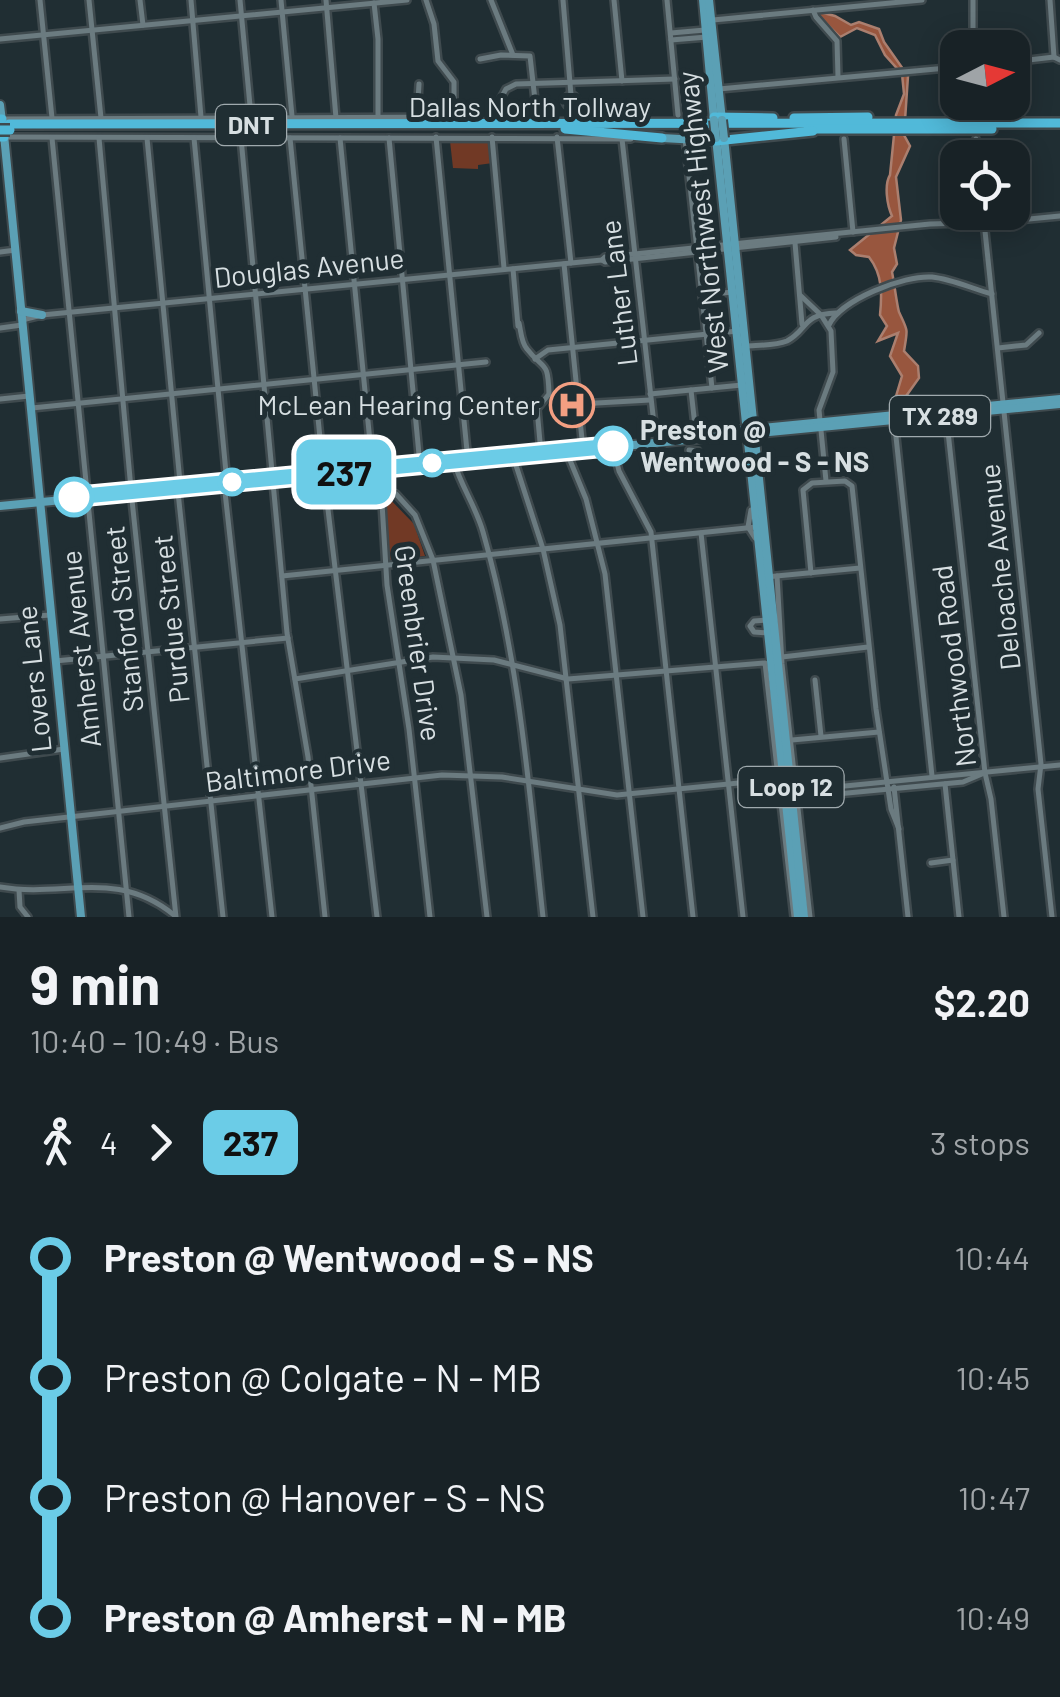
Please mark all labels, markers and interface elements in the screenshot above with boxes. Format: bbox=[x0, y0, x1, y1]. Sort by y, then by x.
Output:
north arrow bbox=[940, 30, 1030, 120]
map controls bbox=[940, 30, 1030, 230]
street label: West Northwest Highway bbox=[669, 70, 735, 374]
street label: Dallas North Tollway bbox=[409, 89, 651, 123]
road number: DNT bbox=[216, 105, 286, 145]
button: locate bbox=[940, 140, 1030, 230]
street label: Luther Lane bbox=[592, 218, 644, 368]
street label: Douglas Avenue bbox=[212, 240, 406, 294]
hospital icon: McLean Hearing Center bbox=[549, 382, 595, 428]
place label: McLean Hearing Center bbox=[257, 387, 540, 421]
road number: TX 289 bbox=[890, 396, 990, 436]
place label: Preston @ Wentwood - S - NS bbox=[640, 412, 869, 478]
marker: Preston @ Wentwood - S - NS bbox=[594, 427, 632, 465]
line badge: 237 bbox=[286, 440, 402, 504]
unlabelled marker bbox=[419, 450, 445, 476]
text: 237 bbox=[316, 451, 372, 493]
street label: Deloache Avenue bbox=[971, 462, 1027, 672]
unlabelled marker bbox=[219, 469, 245, 495]
unlabelled marker bbox=[55, 478, 93, 516]
street label: Stanford Street bbox=[96, 524, 150, 714]
street label: Purdue Street bbox=[144, 533, 196, 705]
street label: Greenbrier Drive bbox=[388, 543, 450, 743]
street label: Amherst Avenue bbox=[53, 549, 107, 749]
street label: Northwood Road bbox=[924, 563, 982, 769]
street label: Lovers Lane bbox=[8, 604, 58, 754]
street label: Baltimore Drive bbox=[203, 742, 393, 798]
road number: Loop 12 bbox=[738, 767, 844, 807]
text: 9 min bbox=[30, 950, 160, 1016]
text: $2.20 bbox=[934, 979, 1030, 1025]
text: 10:40 – 10:49 · Bus bbox=[30, 1021, 279, 1059]
icon: walk bbox=[30, 1115, 85, 1170]
icon: forward bbox=[133, 1115, 188, 1170]
text: 237 bbox=[223, 1121, 278, 1163]
text: 4 bbox=[100, 1123, 118, 1161]
text: 3 stops bbox=[930, 1123, 1030, 1161]
text: Preston @ Wentwood - S - NS bbox=[104, 1234, 594, 1280]
text: 10:44 bbox=[955, 1238, 1030, 1276]
text: Preston @ Colgate - N - MB bbox=[104, 1354, 542, 1400]
text: 10:45 bbox=[956, 1358, 1030, 1396]
text: Preston @ Hanover - S - NS bbox=[104, 1474, 546, 1520]
text: 10:47 bbox=[958, 1478, 1030, 1516]
text: Preston @ Amherst - N - MB bbox=[104, 1594, 567, 1640]
text: 10:49 bbox=[956, 1598, 1030, 1636]

